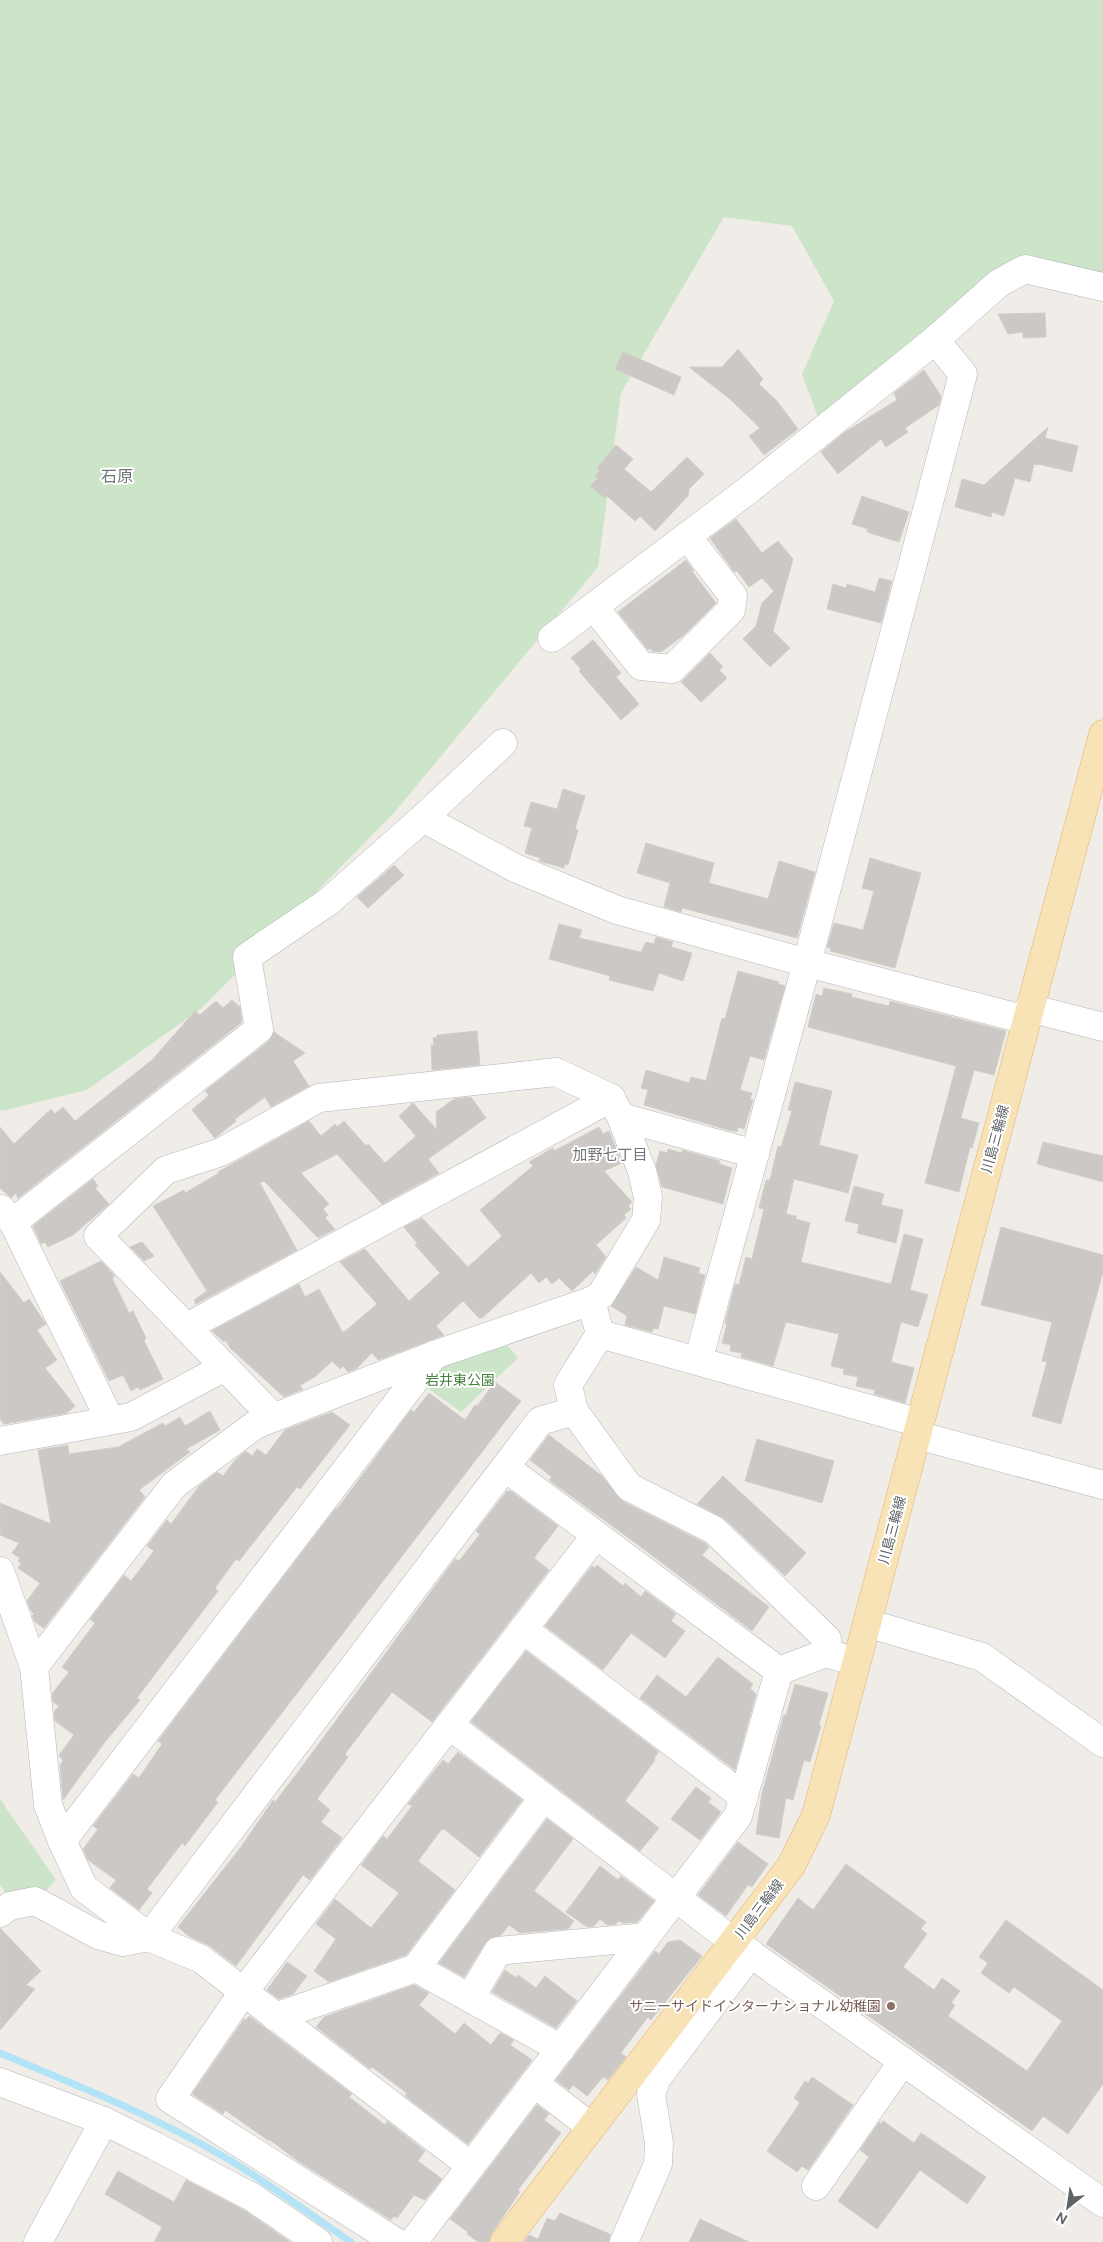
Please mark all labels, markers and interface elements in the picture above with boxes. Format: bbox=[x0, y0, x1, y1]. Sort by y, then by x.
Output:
district label: 石原 bbox=[101, 466, 133, 487]
street label: 川島三輪線 bbox=[977, 1103, 1013, 1175]
district label: 加野七丁目 bbox=[572, 1145, 648, 1165]
park label: 岩井東公園 bbox=[425, 1371, 495, 1389]
street label: 川島三輪線 bbox=[874, 1494, 910, 1566]
street label: 川島三輪線 bbox=[731, 1876, 787, 1942]
place label: サニーサイドインターナショナル幼稚園 bbox=[629, 1997, 881, 2015]
marker: サニーサイドインターナショナル幼稚園 bbox=[885, 2000, 897, 2012]
north arrow bbox=[1043, 2182, 1093, 2232]
text: N bbox=[1053, 2208, 1070, 2229]

